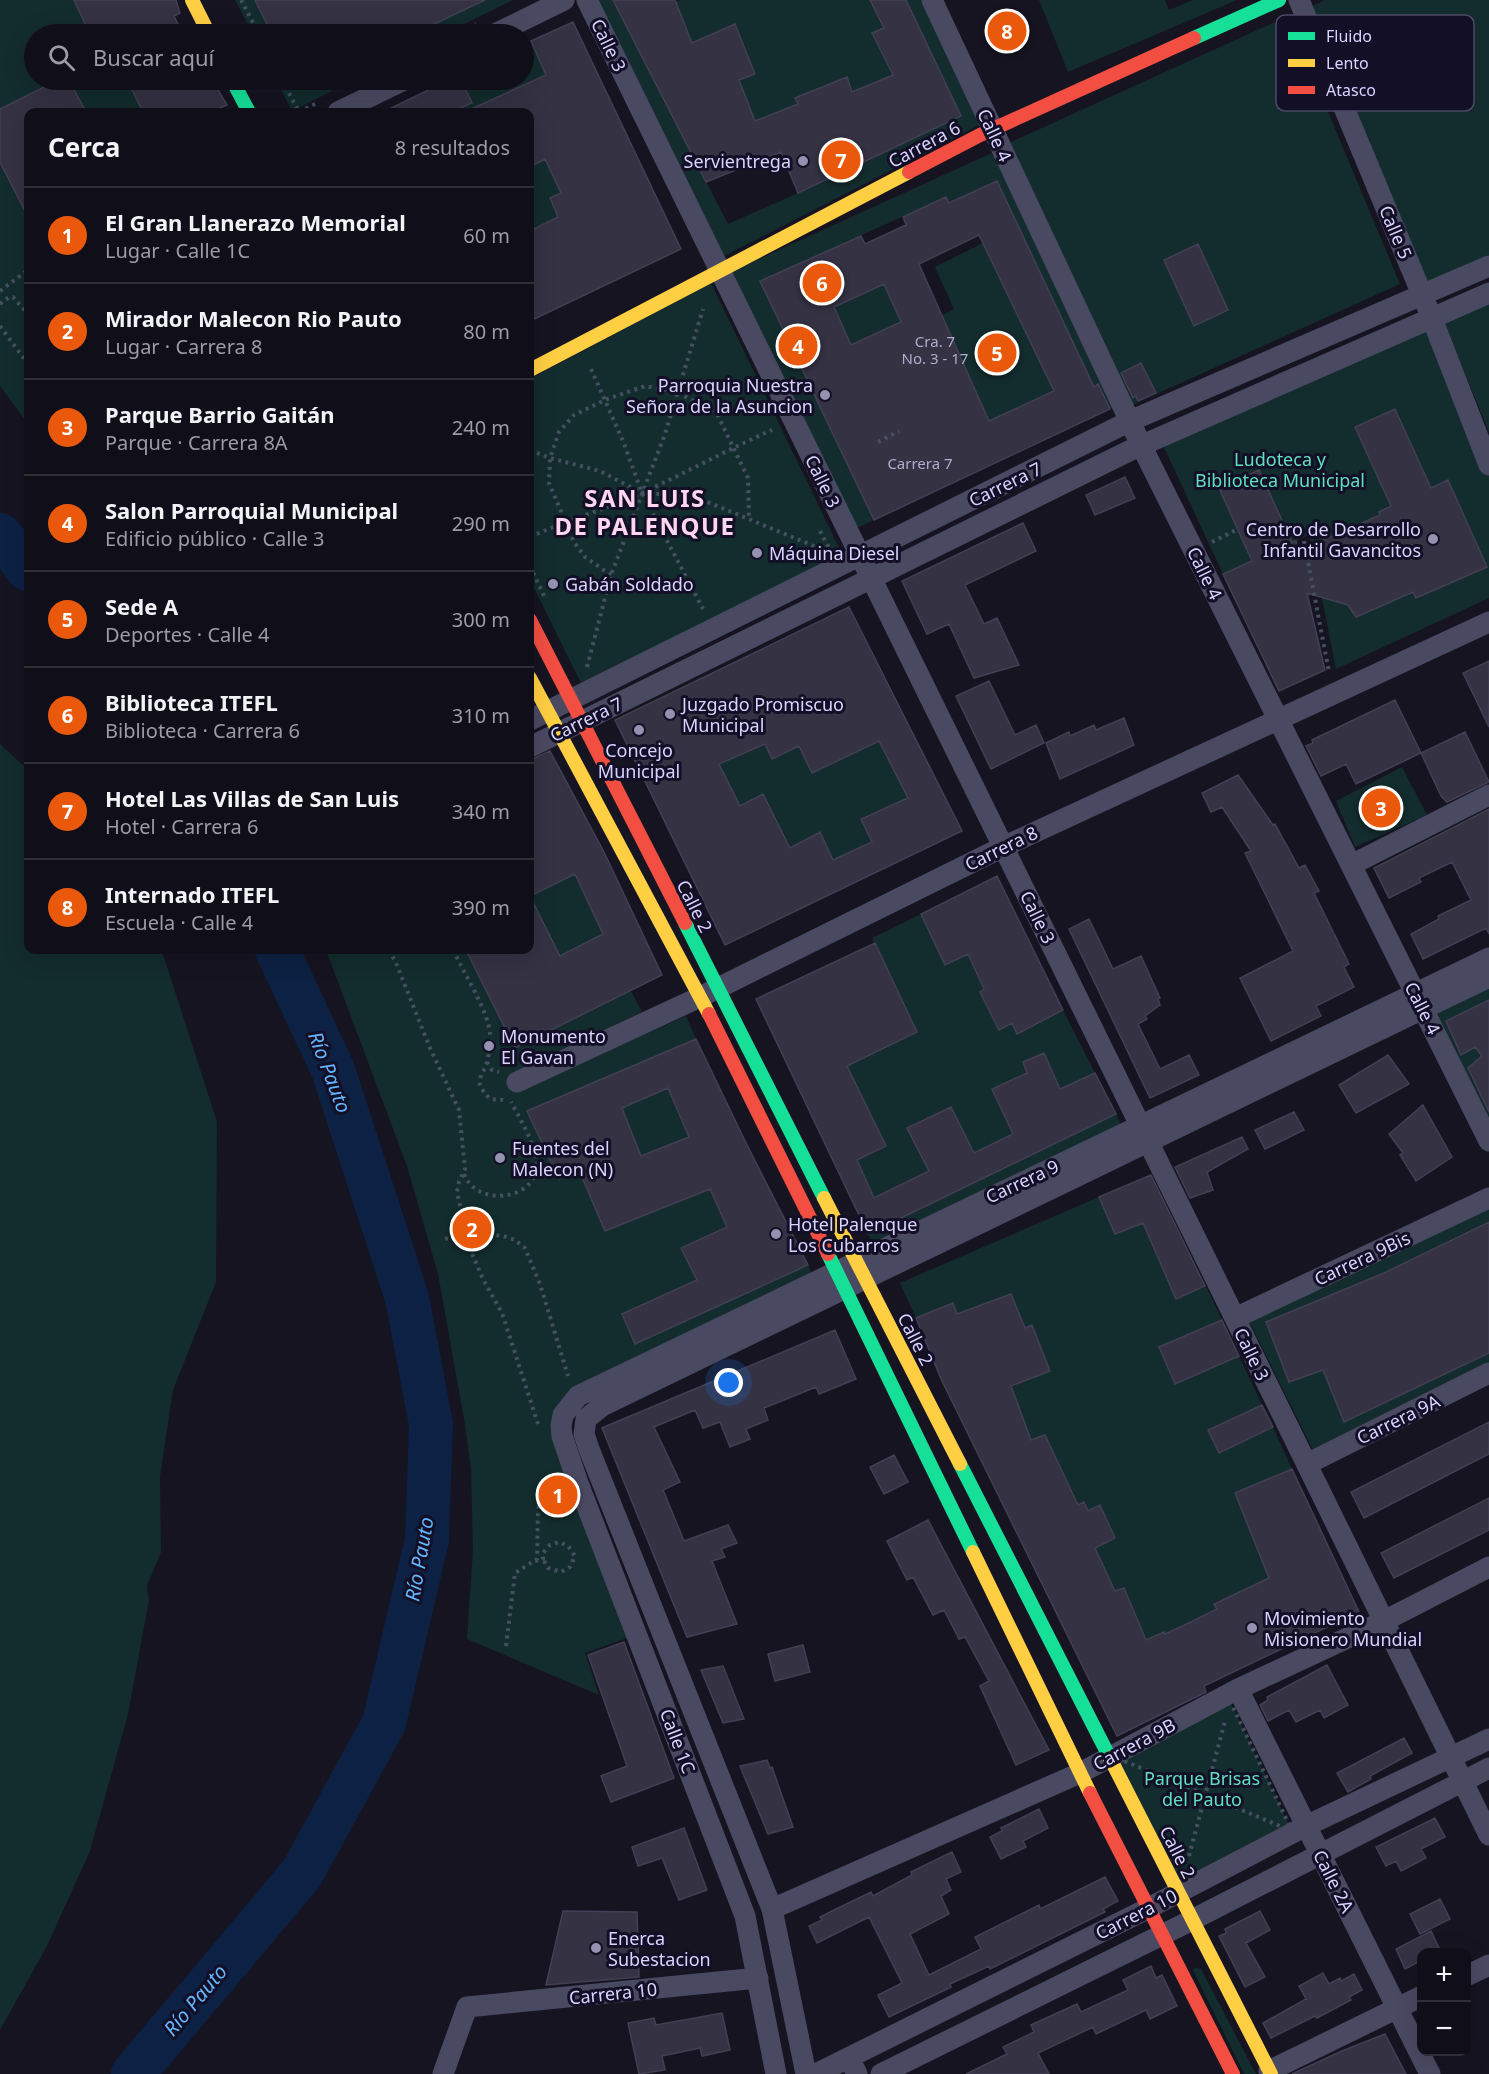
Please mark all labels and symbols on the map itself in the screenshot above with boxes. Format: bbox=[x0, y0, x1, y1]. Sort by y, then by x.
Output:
pin: 8 bbox=[988, 9, 1026, 54]
street label: Calle 3 bbox=[586, 15, 632, 75]
legend bbox=[1276, 15, 1474, 111]
text: Fluido bbox=[1326, 25, 1372, 47]
text: Lento bbox=[1326, 52, 1369, 74]
text: Atasco bbox=[1326, 79, 1376, 101]
street label: Calle 4 bbox=[972, 105, 1018, 165]
street label: Carrera 6 bbox=[884, 115, 964, 173]
pin: 7 bbox=[822, 138, 860, 182]
place label: Servientrega bbox=[684, 149, 791, 173]
marker: Servientrega bbox=[796, 154, 810, 168]
street label: Calle 5 bbox=[1374, 202, 1418, 262]
pin: 6 bbox=[802, 260, 842, 306]
pin: 4 bbox=[778, 324, 818, 368]
pin: 5 bbox=[978, 330, 1016, 376]
house number: Cra. 7 No. 3 - 17 bbox=[902, 331, 968, 368]
place label: Parroquia Nuestra Señora de la Asuncion bbox=[626, 373, 813, 418]
marker: Parroquia Nuestra Señora de la Asuncion bbox=[818, 388, 832, 402]
park label: Ludoteca y Biblioteca Municipal bbox=[1195, 447, 1365, 492]
street label: Calle 3 bbox=[800, 451, 846, 511]
house number: Carrera 7 bbox=[887, 453, 953, 473]
street label: Carrera 7 bbox=[965, 456, 1045, 512]
district label: SAN LUIS DE PALENQUE bbox=[555, 481, 736, 542]
place label: Centro de Desarrollo Infantil Gavancitos bbox=[1246, 517, 1421, 562]
marker: Centro de Desarrollo Infantil Gavancitos bbox=[1426, 532, 1440, 546]
place label: Máquina Diesel bbox=[769, 541, 900, 565]
street label: Calle 4 bbox=[1182, 543, 1228, 603]
marker: Máquina Diesel bbox=[750, 546, 764, 560]
place label: Gabán Soldado bbox=[565, 572, 694, 596]
marker: Gabán Soldado bbox=[546, 577, 560, 591]
street label: Carrera 7 bbox=[546, 691, 626, 747]
place label: Juzgado Promiscuo Municipal bbox=[680, 692, 844, 737]
marker: Juzgado Promiscuo Municipal bbox=[663, 707, 677, 721]
marker: Concejo Municipal bbox=[632, 723, 646, 737]
place label: Concejo Municipal bbox=[598, 738, 680, 783]
pin: 3 bbox=[1362, 786, 1400, 830]
street label: Carrera 8 bbox=[961, 820, 1041, 876]
street label: Calle 2 bbox=[672, 876, 718, 936]
street label: Calle 3 bbox=[1015, 887, 1061, 947]
street label: Calle 4 bbox=[1400, 978, 1446, 1038]
place label: Monumento El Gavan bbox=[501, 1024, 606, 1069]
water label: Río Pauto bbox=[302, 1027, 358, 1117]
marker: Monumento El Gavan bbox=[482, 1039, 496, 1053]
place label: Fuentes del Malecon (N) bbox=[512, 1136, 613, 1181]
marker: Fuentes del Malecon (N) bbox=[493, 1151, 507, 1165]
street label: Carrera 9 bbox=[981, 1154, 1063, 1208]
pin: 2 bbox=[452, 1206, 492, 1252]
place label: Hotel Palenque Los Cubarros bbox=[788, 1212, 917, 1257]
street label: Carrera 9Bis bbox=[1310, 1225, 1414, 1291]
marker: Hotel Palenque Los Cubarros bbox=[769, 1227, 783, 1241]
street label: Calle 2 bbox=[893, 1309, 939, 1369]
street label: Calle 3 bbox=[1229, 1324, 1275, 1384]
your location bbox=[714, 1368, 743, 1397]
street label: Carrera 9A bbox=[1352, 1388, 1444, 1449]
pin: 1 bbox=[538, 1472, 578, 1518]
water label: Río Pauto bbox=[398, 1515, 440, 1603]
place label: Movimiento Misionero Mundial bbox=[1264, 1606, 1422, 1651]
marker: Movimiento Misionero Mundial bbox=[1245, 1621, 1259, 1635]
street label: Calle 1C bbox=[655, 1705, 701, 1777]
street label: Carrera 9B bbox=[1089, 1712, 1179, 1776]
park label: Parque Brisas del Pauto bbox=[1144, 1766, 1260, 1811]
street label: Calle 2 bbox=[1155, 1822, 1201, 1882]
street label: Calle 2A bbox=[1308, 1846, 1360, 1917]
street label: Carrera 10 bbox=[1091, 1883, 1181, 1945]
place label: Enerca Subestacion bbox=[608, 1926, 711, 1971]
marker: Enerca Subestacion bbox=[589, 1941, 603, 1955]
water label: Río Pauto bbox=[157, 1959, 233, 2041]
street label: Carrera 10 bbox=[568, 1976, 658, 2010]

